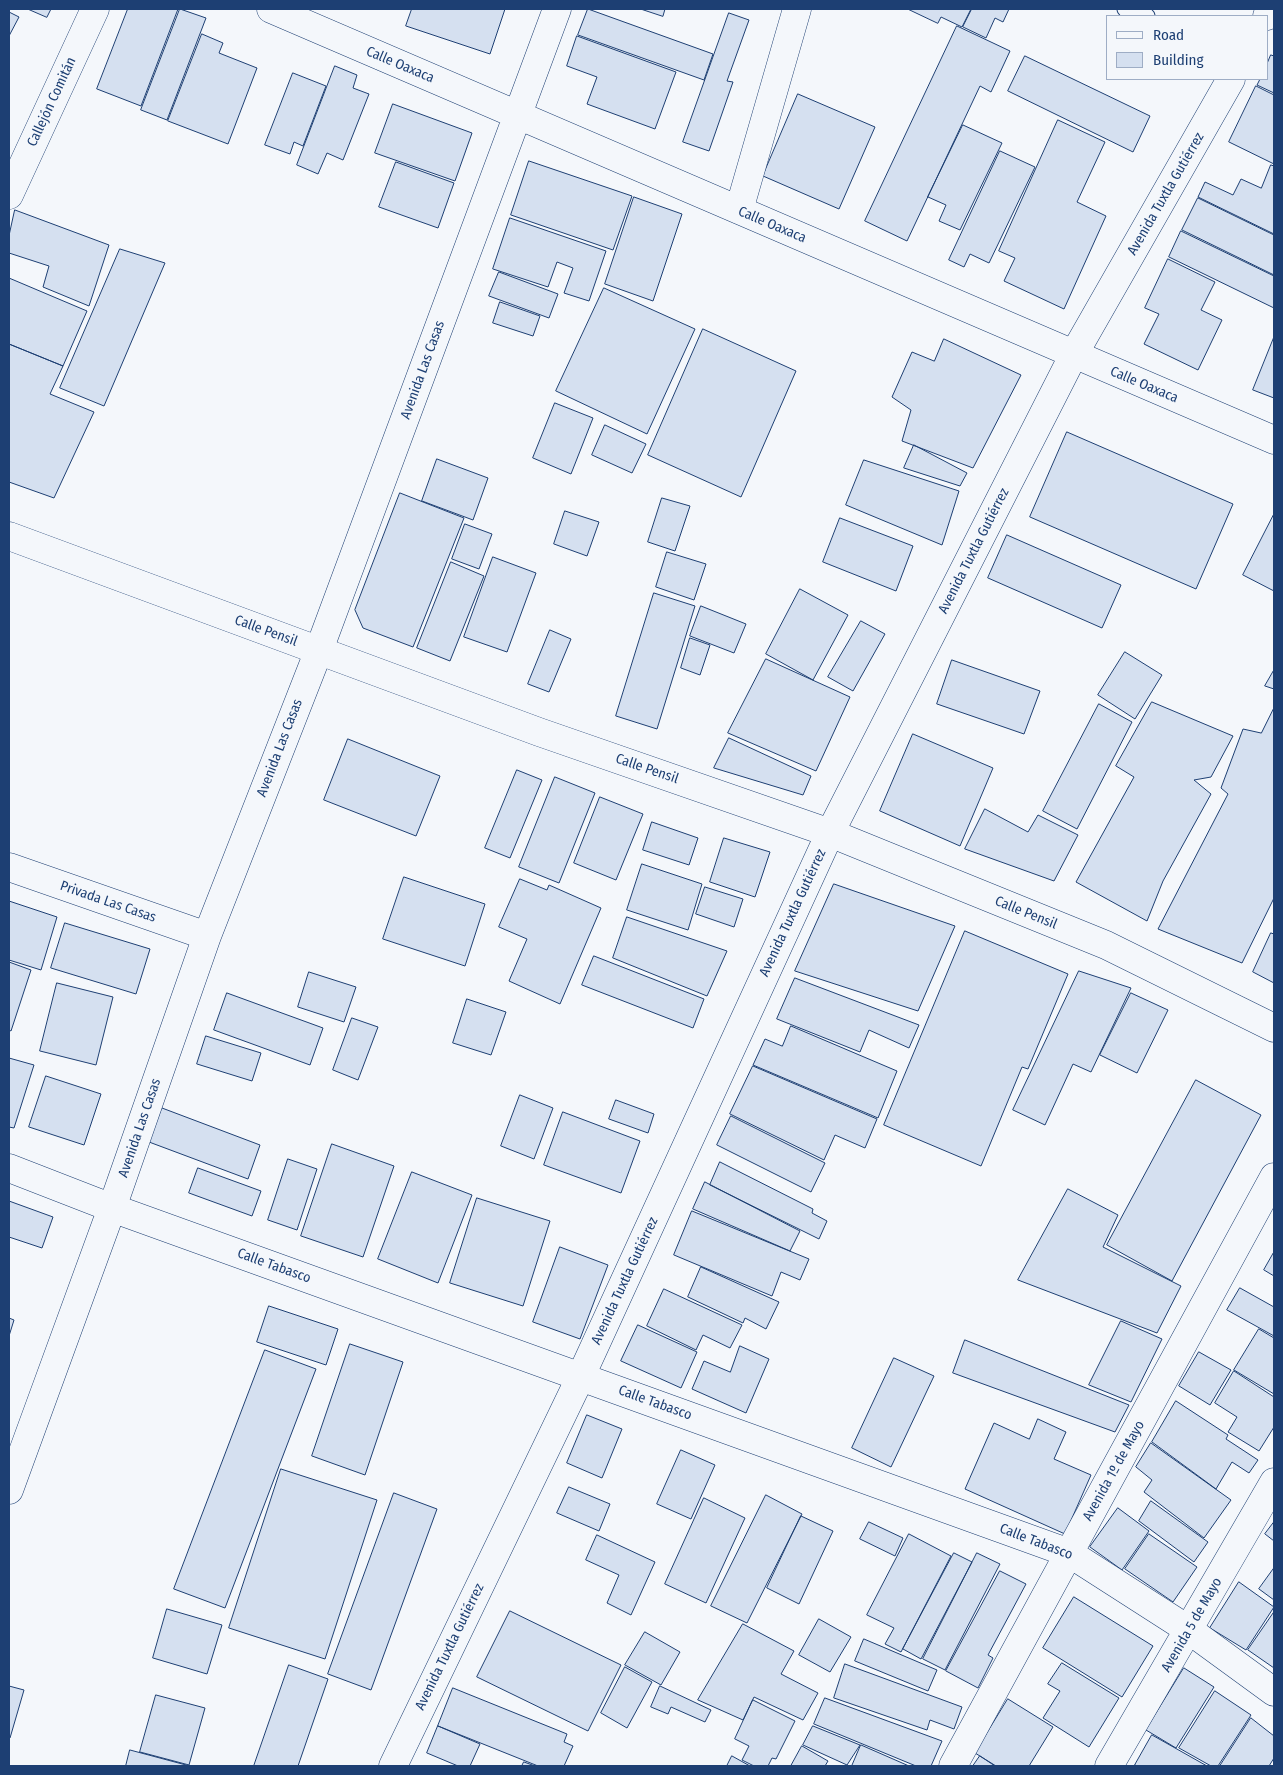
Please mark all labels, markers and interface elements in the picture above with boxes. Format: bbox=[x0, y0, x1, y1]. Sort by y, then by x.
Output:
legend bbox=[1106, 15, 1268, 80]
text: Road bbox=[1153, 26, 1184, 44]
street label: Calle Oaxaca bbox=[363, 43, 437, 87]
text: Building bbox=[1153, 51, 1204, 69]
street label: Callejón Comitán bbox=[24, 55, 80, 149]
street label: Avenida Tuxtla Gutiérrez bbox=[1124, 130, 1208, 258]
street label: Calle Oaxaca bbox=[735, 203, 809, 247]
street label: Avenida Las Casas bbox=[397, 318, 449, 422]
street label: Calle Oaxaca bbox=[1107, 363, 1181, 407]
street label: Avenida Tuxtla Gutiérrez bbox=[935, 485, 1013, 617]
street label: Calle Pensil bbox=[232, 612, 300, 650]
street label: Avenida Las Casas bbox=[254, 697, 306, 799]
street label: Calle Pensil bbox=[613, 750, 681, 788]
street label: Avenida Tuxtla Gutiérrez bbox=[756, 847, 830, 979]
street label: Privada Las Casas bbox=[58, 878, 158, 926]
street label: Calle Pensil bbox=[992, 893, 1060, 933]
street label: Avenida Las Casas bbox=[115, 1076, 165, 1180]
street label: Avenida Tuxtla Gutiérrez bbox=[588, 1215, 662, 1347]
street label: Calle Tabasco bbox=[235, 1245, 313, 1287]
street label: Calle Tabasco bbox=[616, 1382, 694, 1424]
street label: Avenida 1º de Mayo bbox=[1080, 1418, 1148, 1524]
street label: Calle Tabasco bbox=[997, 1520, 1075, 1564]
street label: Avenida 5 de Mayo bbox=[1158, 1575, 1226, 1675]
street label: Avenida Tuxtla Gutiérrez bbox=[412, 1581, 488, 1713]

